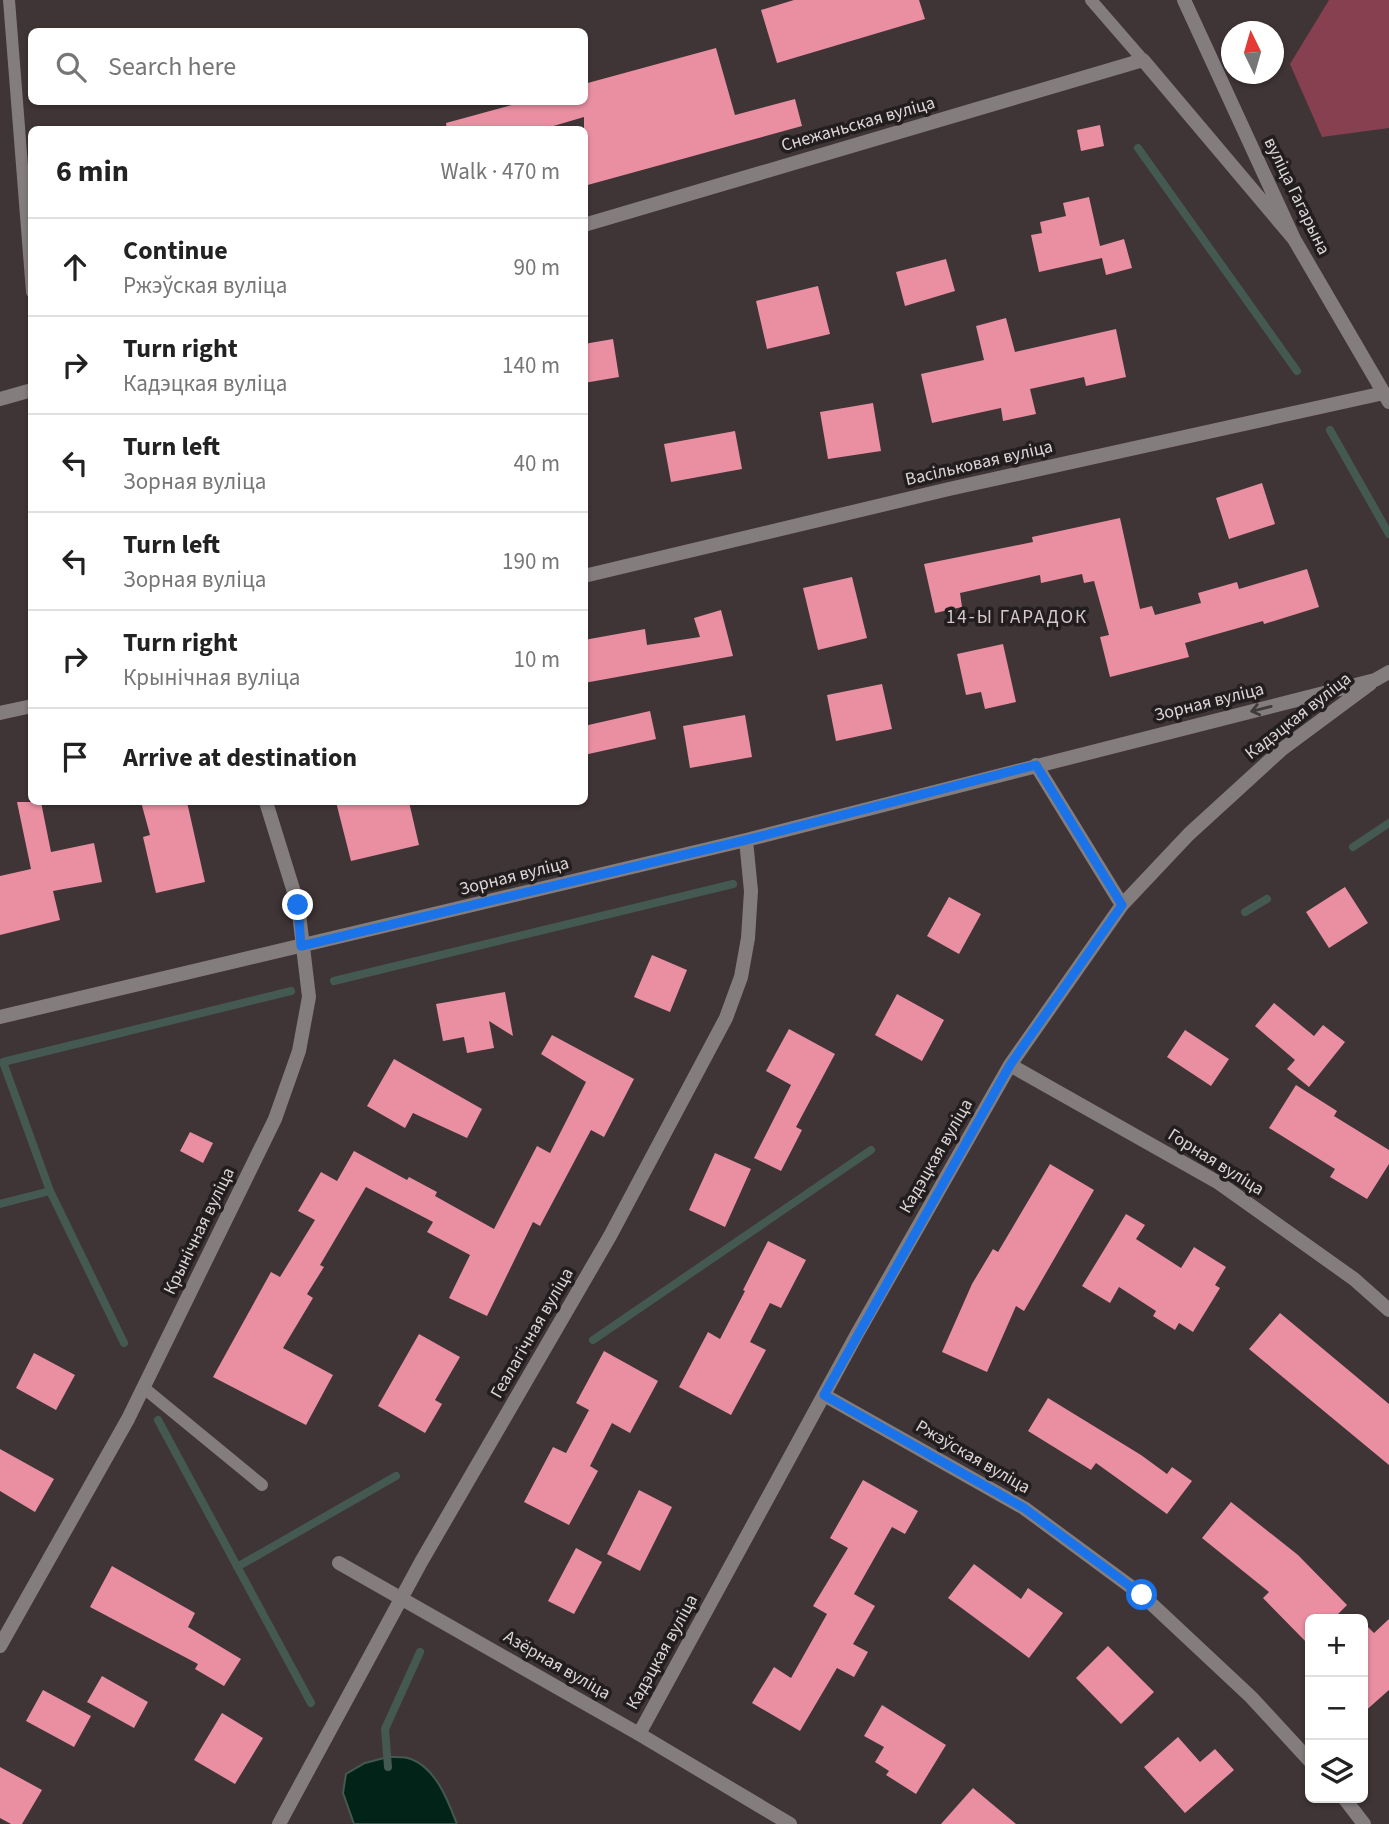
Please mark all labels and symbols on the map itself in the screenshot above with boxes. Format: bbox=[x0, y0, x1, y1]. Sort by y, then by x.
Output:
north arrow bbox=[1221, 21, 1284, 84]
street label: Снежаньская вуліца bbox=[778, 90, 938, 158]
street label: вуліца Гагарына bbox=[1258, 133, 1336, 259]
street label: Васільковая вуліца bbox=[903, 434, 1055, 492]
district label: 14-Ы ГАРАДОК bbox=[946, 604, 1088, 631]
street label: Кадэцкая вуліца bbox=[1240, 667, 1356, 765]
street label: Зорная вуліца bbox=[1152, 676, 1266, 728]
one-way arrow bbox=[1250, 703, 1273, 716]
street label: Зорная вуліца bbox=[457, 850, 571, 902]
route end bbox=[282, 889, 313, 920]
street label: Кадэцкая вуліца bbox=[893, 1094, 979, 1218]
street label: Горная вуліца bbox=[1163, 1122, 1269, 1202]
street label: Крынічная вуліца bbox=[157, 1163, 241, 1299]
street label: Геалагічная вуліца bbox=[484, 1263, 580, 1403]
street label: Ржэўская вуліца bbox=[911, 1414, 1035, 1500]
route start bbox=[1126, 1579, 1157, 1610]
street label: Кадэцкая вуліца bbox=[620, 1590, 704, 1714]
street label: Азёрная вуліца bbox=[499, 1624, 615, 1706]

